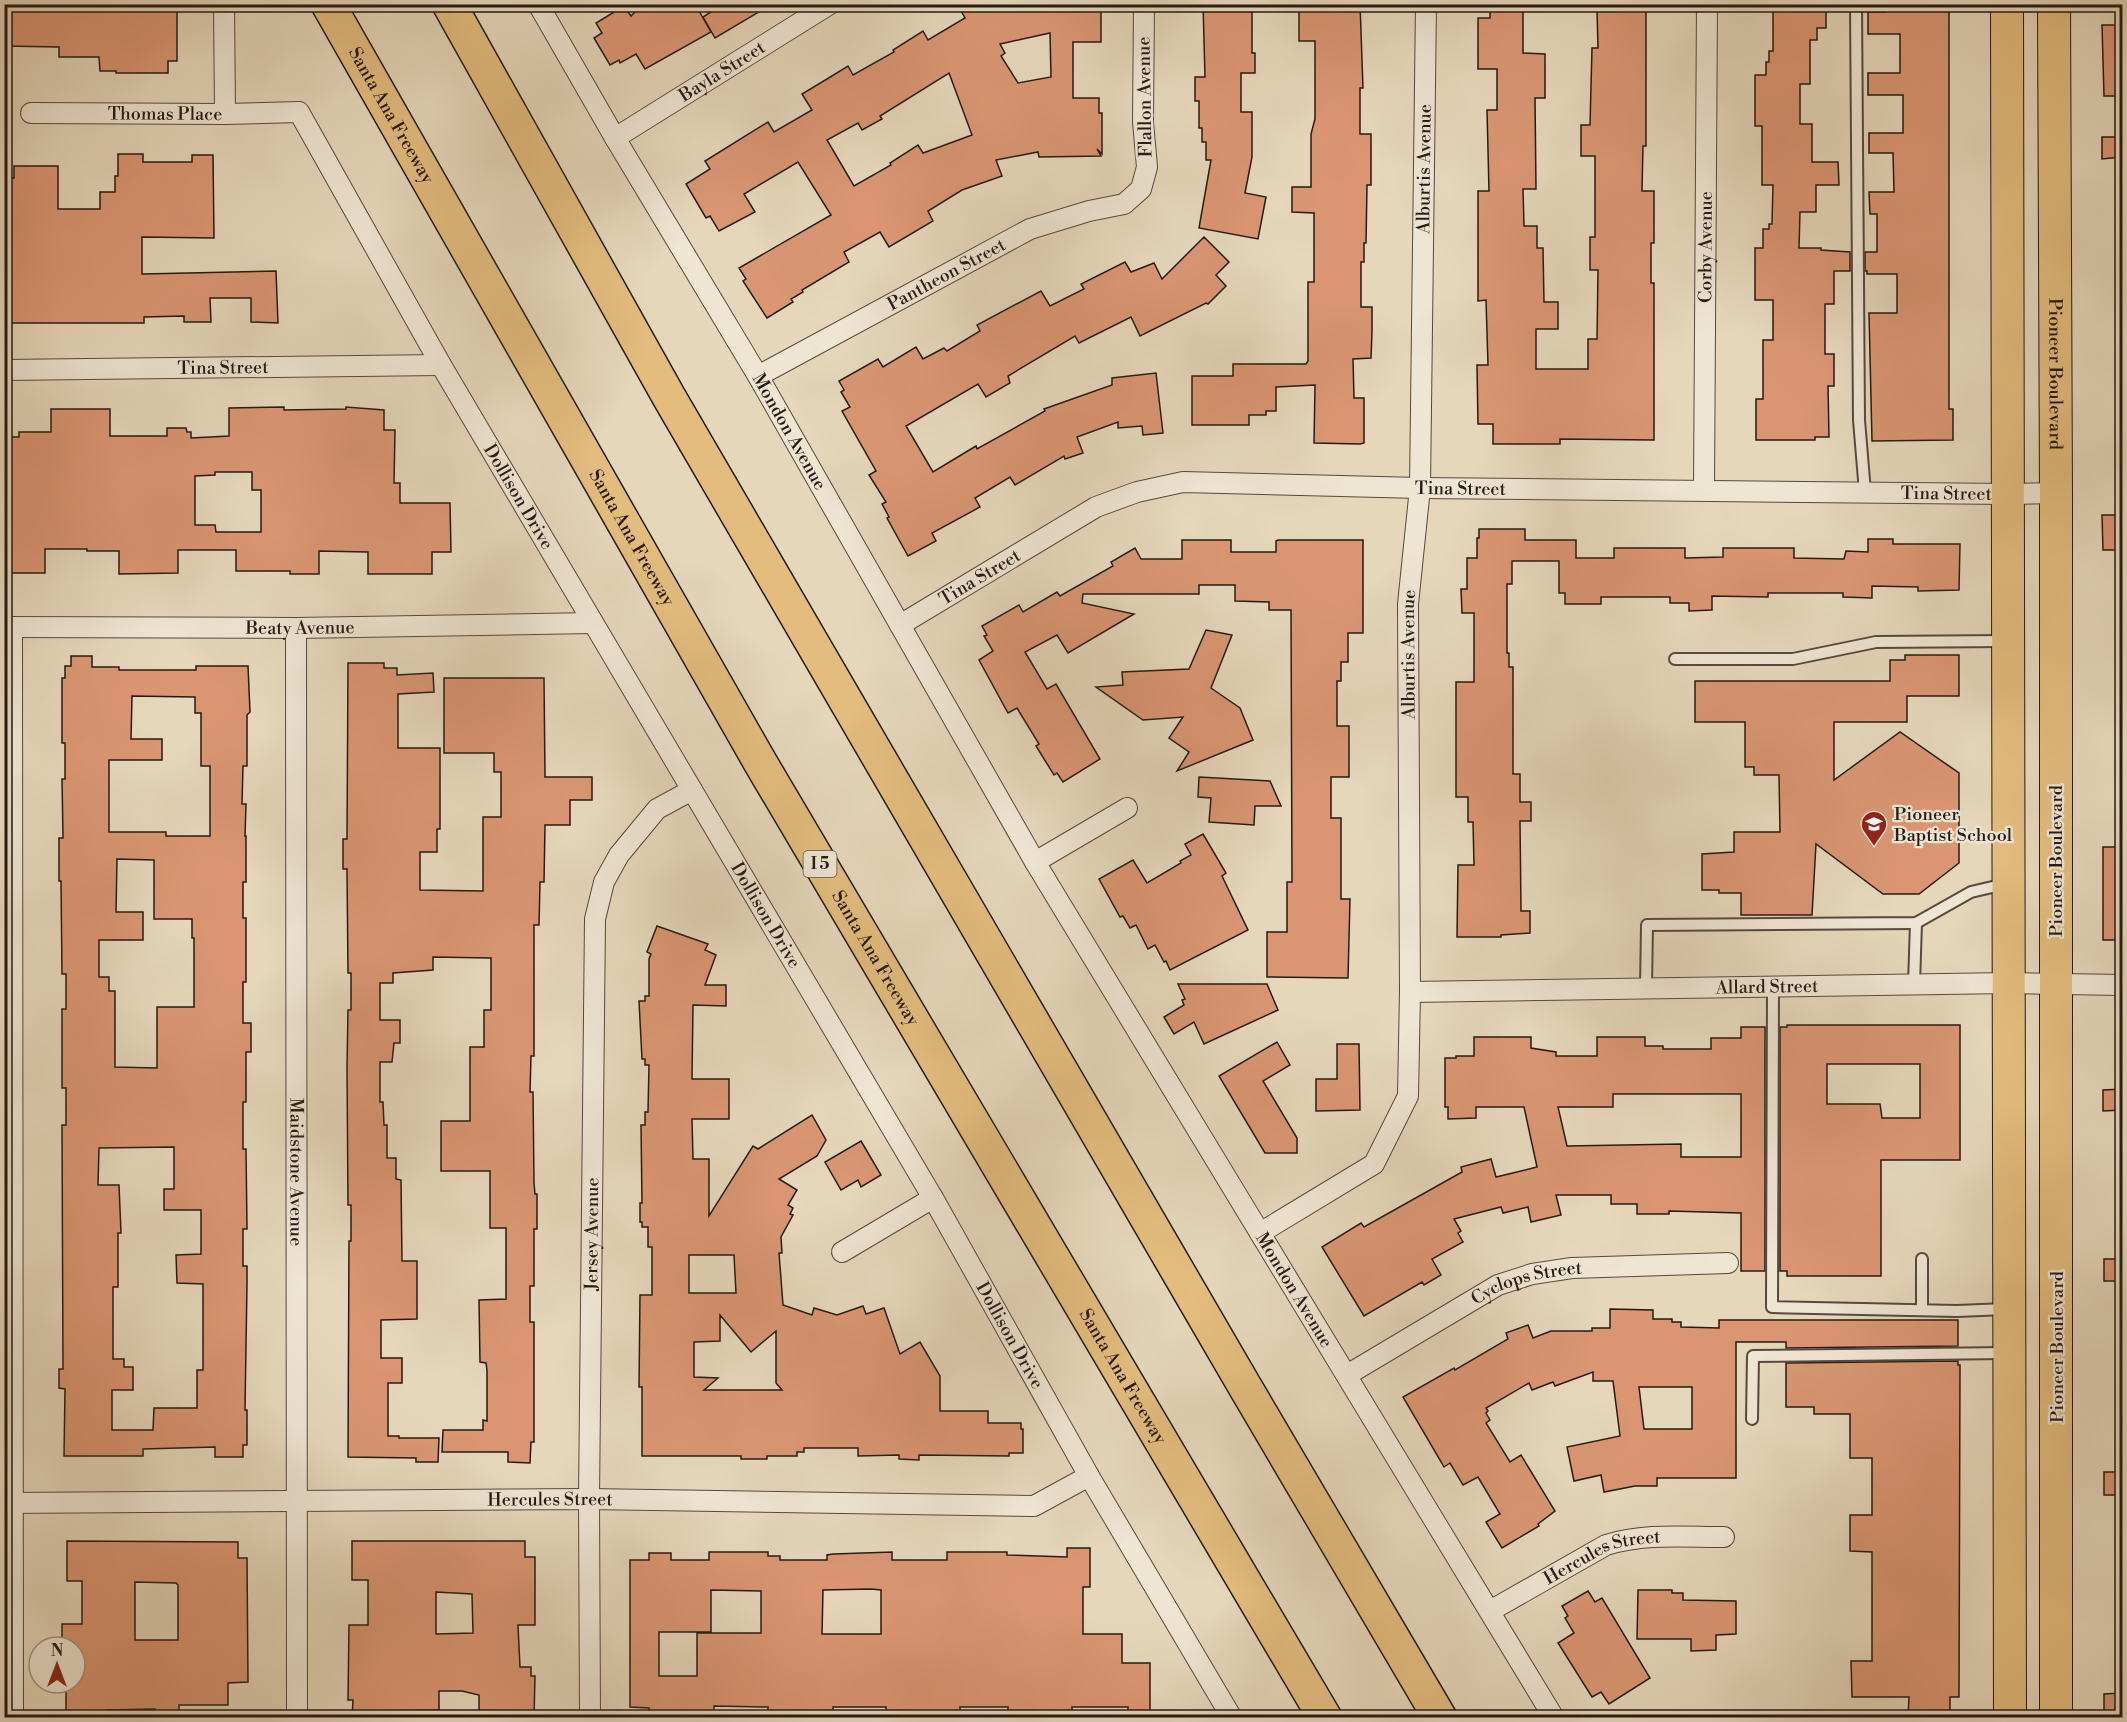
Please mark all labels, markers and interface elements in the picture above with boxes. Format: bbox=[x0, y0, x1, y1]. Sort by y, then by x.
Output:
street label: Bayla Street bbox=[674, 35, 770, 107]
street label: Flallon Avenue bbox=[1132, 36, 1158, 158]
street label: Santa Ana Freeway bbox=[343, 43, 439, 188]
street label: Thomas Place bbox=[108, 102, 222, 125]
street label: Alburtis Avenue bbox=[1412, 104, 1436, 235]
street label: Corby Avenue bbox=[1694, 191, 1717, 303]
street label: Pantheon Street bbox=[883, 233, 1010, 316]
street label: Pioneer Boulevard bbox=[2044, 298, 2067, 451]
street label: Tina Street bbox=[177, 355, 269, 380]
street label: Mondon Avenue bbox=[747, 369, 832, 494]
street label: Dollison Drive bbox=[479, 439, 559, 554]
street label: Santa Ana Freeway bbox=[584, 465, 680, 610]
street label: Tina Street bbox=[1415, 476, 1507, 500]
street label: Tina Street bbox=[1901, 481, 1993, 505]
street label: Tina Street bbox=[935, 543, 1025, 610]
street label: Alburtis Avenue bbox=[1396, 588, 1421, 720]
street label: Beaty Avenue bbox=[244, 616, 355, 640]
street label: Pioneer Boulevard bbox=[2045, 784, 2068, 937]
place label: Pioneer Baptist School bbox=[1893, 803, 2013, 847]
school or university icon: Pioneer Baptist School bbox=[1859, 809, 1889, 847]
road number: I 5 bbox=[804, 851, 836, 877]
street label: Dollison Drive bbox=[726, 858, 806, 972]
street label: Santa Ana Freeway bbox=[827, 886, 925, 1030]
street label: Allard Street bbox=[1714, 974, 1819, 999]
street label: Maidstone Avenue bbox=[285, 1098, 308, 1246]
street label: Jersey Avenue bbox=[580, 1177, 604, 1292]
street label: Mondon Avenue bbox=[1251, 1228, 1338, 1352]
street label: Cyclops Street bbox=[1467, 1256, 1583, 1310]
street label: Pioneer Boulevard bbox=[2046, 1270, 2069, 1423]
street label: Dollison Drive bbox=[971, 1278, 1049, 1393]
street label: Santa Ana Freeway bbox=[1074, 1304, 1172, 1448]
street label: Hercules Street bbox=[487, 1487, 613, 1511]
street label: Hercules Street bbox=[1539, 1525, 1662, 1590]
north arrow bbox=[27, 1635, 87, 1695]
text: N bbox=[51, 1641, 64, 1661]

